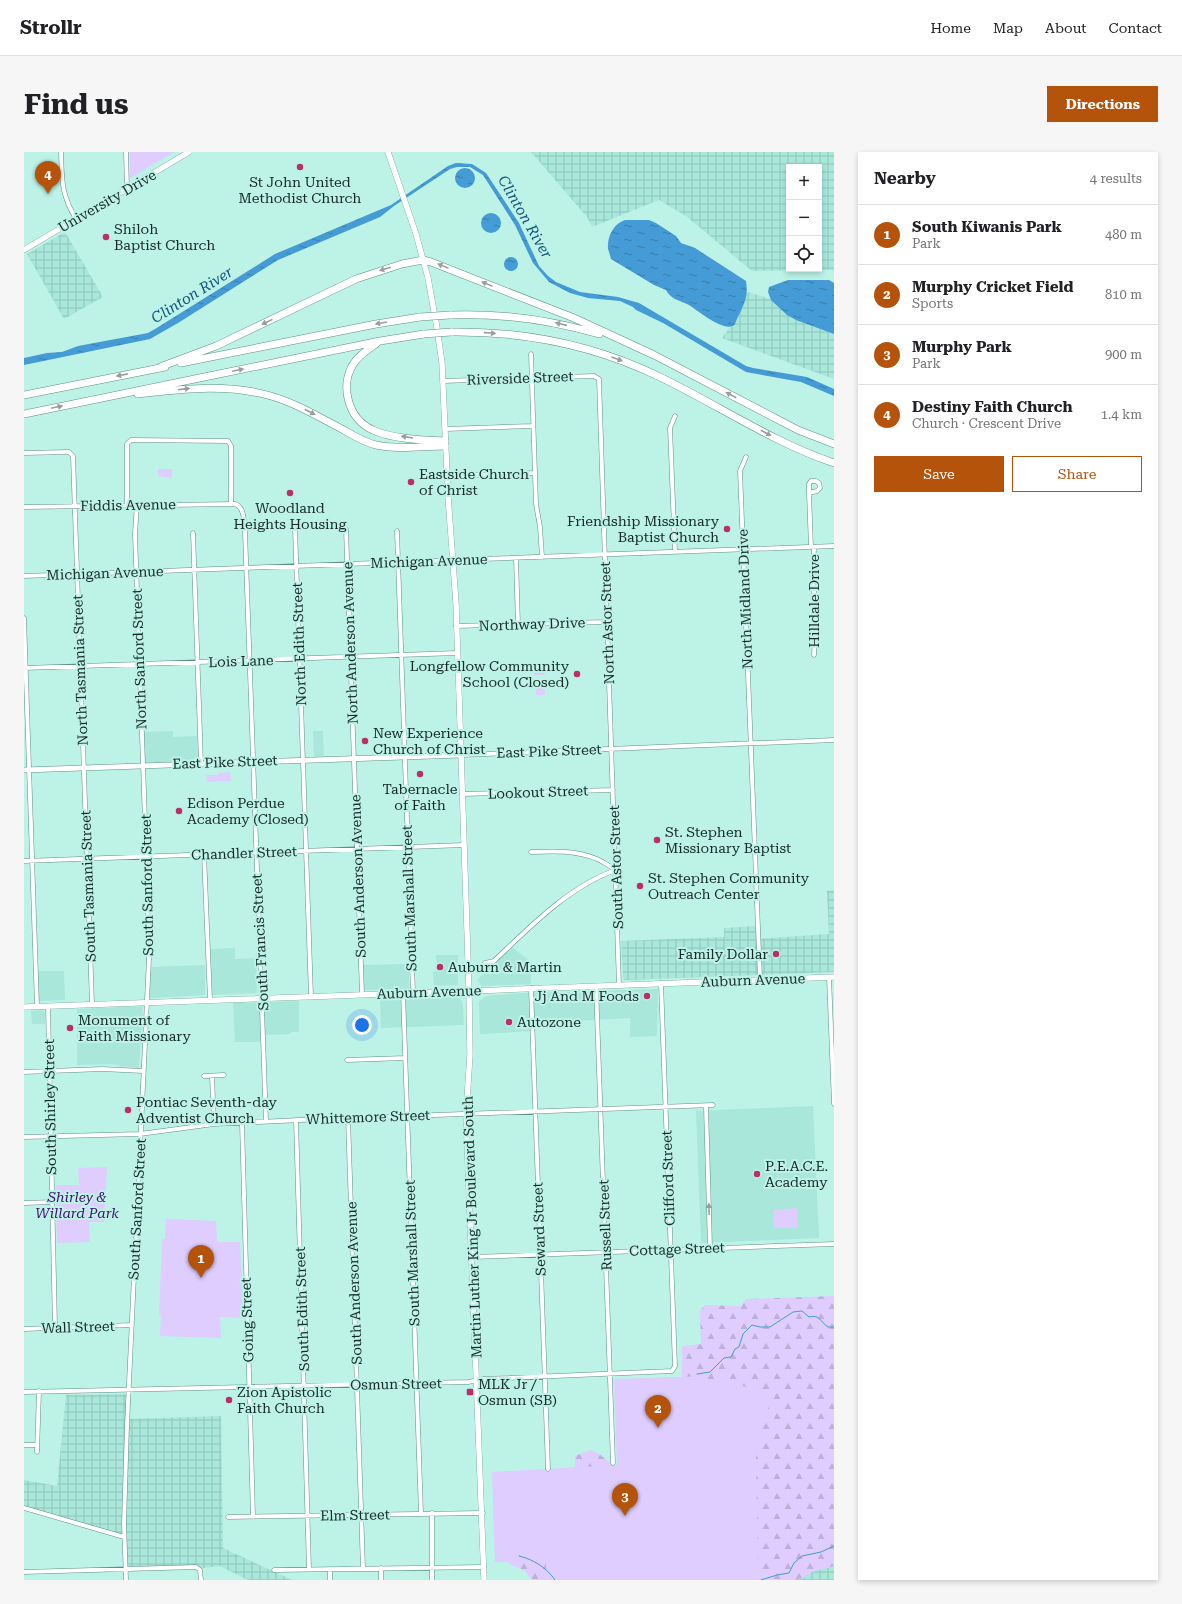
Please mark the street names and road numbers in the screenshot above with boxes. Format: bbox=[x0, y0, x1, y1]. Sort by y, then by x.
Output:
street label: University Drive bbox=[55, 166, 159, 236]
street label: Riverside Street bbox=[466, 368, 574, 388]
street label: Fiddis Avenue bbox=[80, 496, 176, 514]
street label: North Midland Drive bbox=[735, 528, 755, 669]
street label: Michigan Avenue bbox=[370, 551, 488, 571]
street label: Hilldale Drive bbox=[806, 554, 822, 648]
street label: North Anderson Avenue bbox=[339, 561, 361, 725]
street label: North Astor Street bbox=[597, 561, 617, 685]
street label: Michigan Avenue bbox=[46, 563, 164, 583]
street label: North Edith Street bbox=[289, 582, 309, 706]
street label: North Sanford Street bbox=[129, 588, 149, 730]
street label: North Tasmania Street bbox=[69, 594, 91, 746]
street label: Northway Drive bbox=[478, 614, 586, 634]
street label: Lois Lane bbox=[208, 652, 274, 670]
street label: East Pike Street bbox=[496, 741, 602, 761]
street label: East Pike Street bbox=[172, 752, 278, 772]
street label: Lookout Street bbox=[487, 782, 589, 802]
street label: South Anderson Avenue bbox=[347, 794, 369, 958]
street label: South Astor Street bbox=[606, 805, 626, 929]
street label: South Tasmania Street bbox=[77, 810, 99, 962]
street label: South Sanford Street bbox=[138, 814, 156, 956]
street label: South Marshall Street bbox=[398, 825, 420, 971]
street label: Chandler Street bbox=[191, 843, 297, 863]
street label: South Francis Street bbox=[248, 873, 272, 1011]
street label: Auburn Avenue bbox=[700, 970, 806, 990]
street label: Auburn Avenue bbox=[376, 982, 482, 1002]
street label: South Shirley Street bbox=[41, 1039, 59, 1175]
street label: Martin Luther King Jr Boulevard South bbox=[459, 1096, 485, 1358]
street label: Whittemore Street bbox=[306, 1107, 430, 1127]
street label: Clifford Street bbox=[658, 1130, 678, 1226]
street label: South Sanford Street bbox=[125, 1138, 149, 1280]
street label: Russell Street bbox=[595, 1179, 615, 1271]
street label: South Marshall Street bbox=[401, 1180, 423, 1326]
street label: Seward Street bbox=[529, 1182, 549, 1276]
street label: South Anderson Avenue bbox=[343, 1201, 365, 1365]
street label: Cottage Street bbox=[629, 1239, 725, 1259]
street label: South Edith Street bbox=[292, 1247, 312, 1371]
street label: Going Street bbox=[238, 1277, 256, 1363]
street label: Wall Street bbox=[41, 1318, 115, 1336]
street label: Osmun Street bbox=[350, 1375, 442, 1393]
street label: Elm Street bbox=[320, 1506, 390, 1524]

